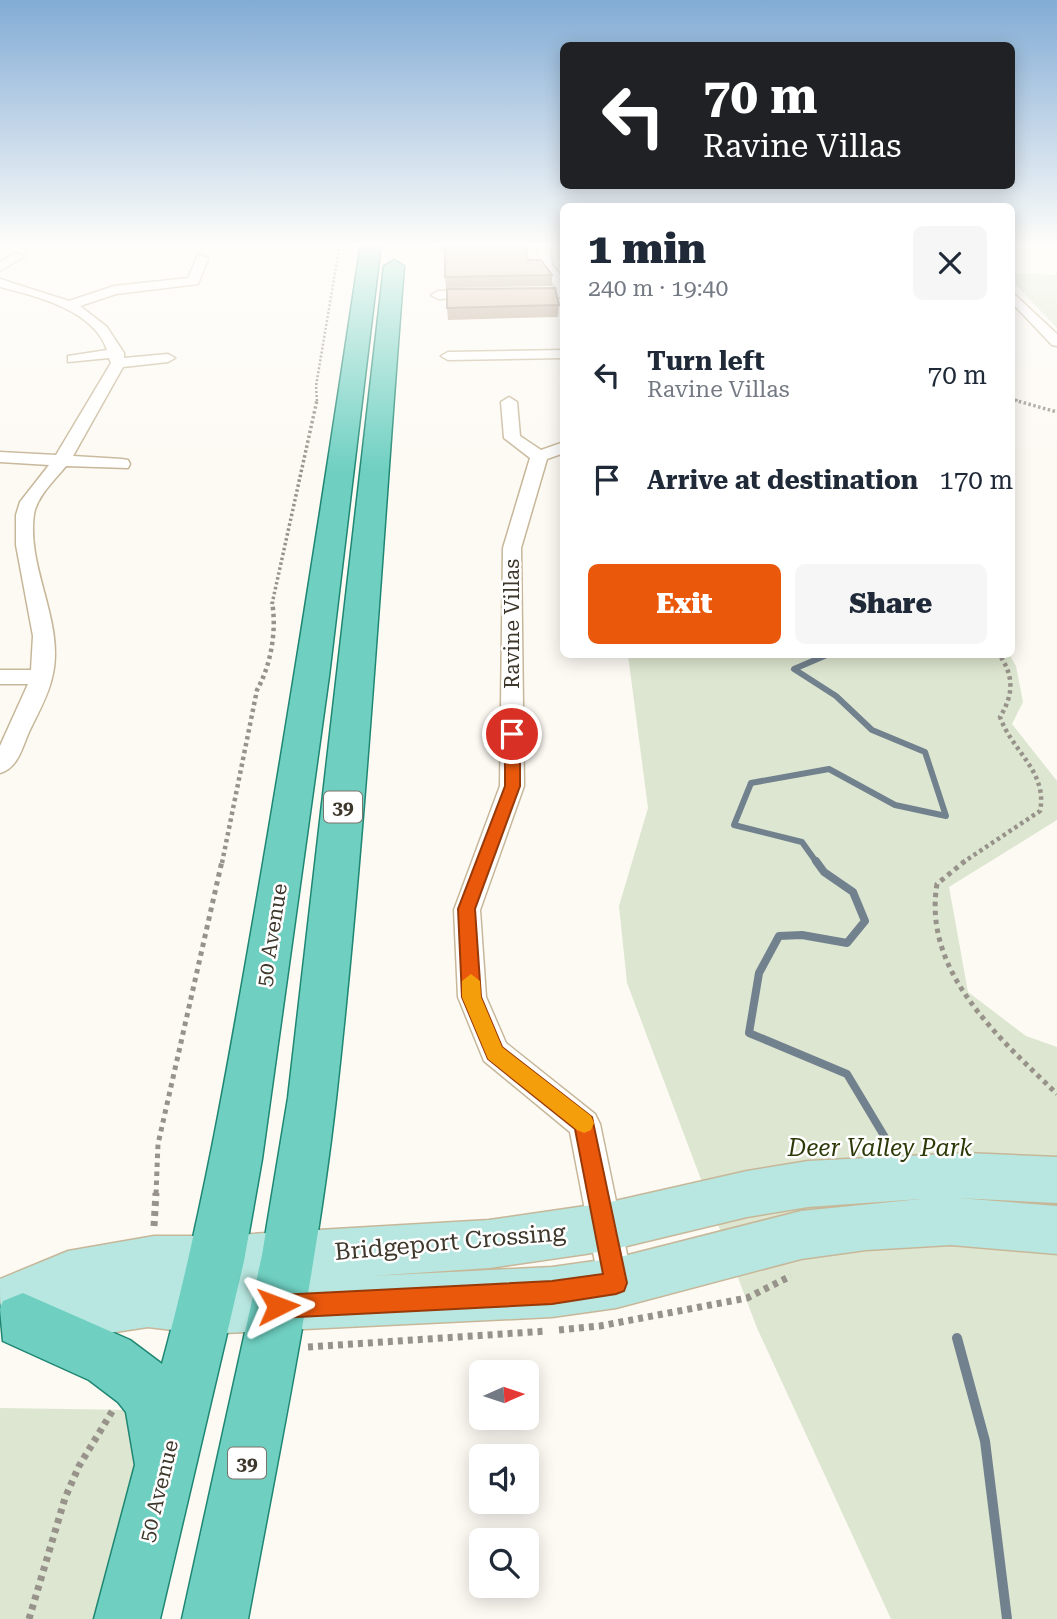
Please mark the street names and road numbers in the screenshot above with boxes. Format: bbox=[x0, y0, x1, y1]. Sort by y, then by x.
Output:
street label: Ravine Villas bbox=[500, 559, 524, 689]
road number: 39 bbox=[324, 792, 362, 822]
street label: 50 Avenue bbox=[252, 882, 292, 988]
street label: Bridgeport Crossing bbox=[333, 1218, 567, 1266]
street label: 50 Avenue bbox=[135, 1438, 183, 1544]
road number: 39 bbox=[228, 1448, 266, 1478]

